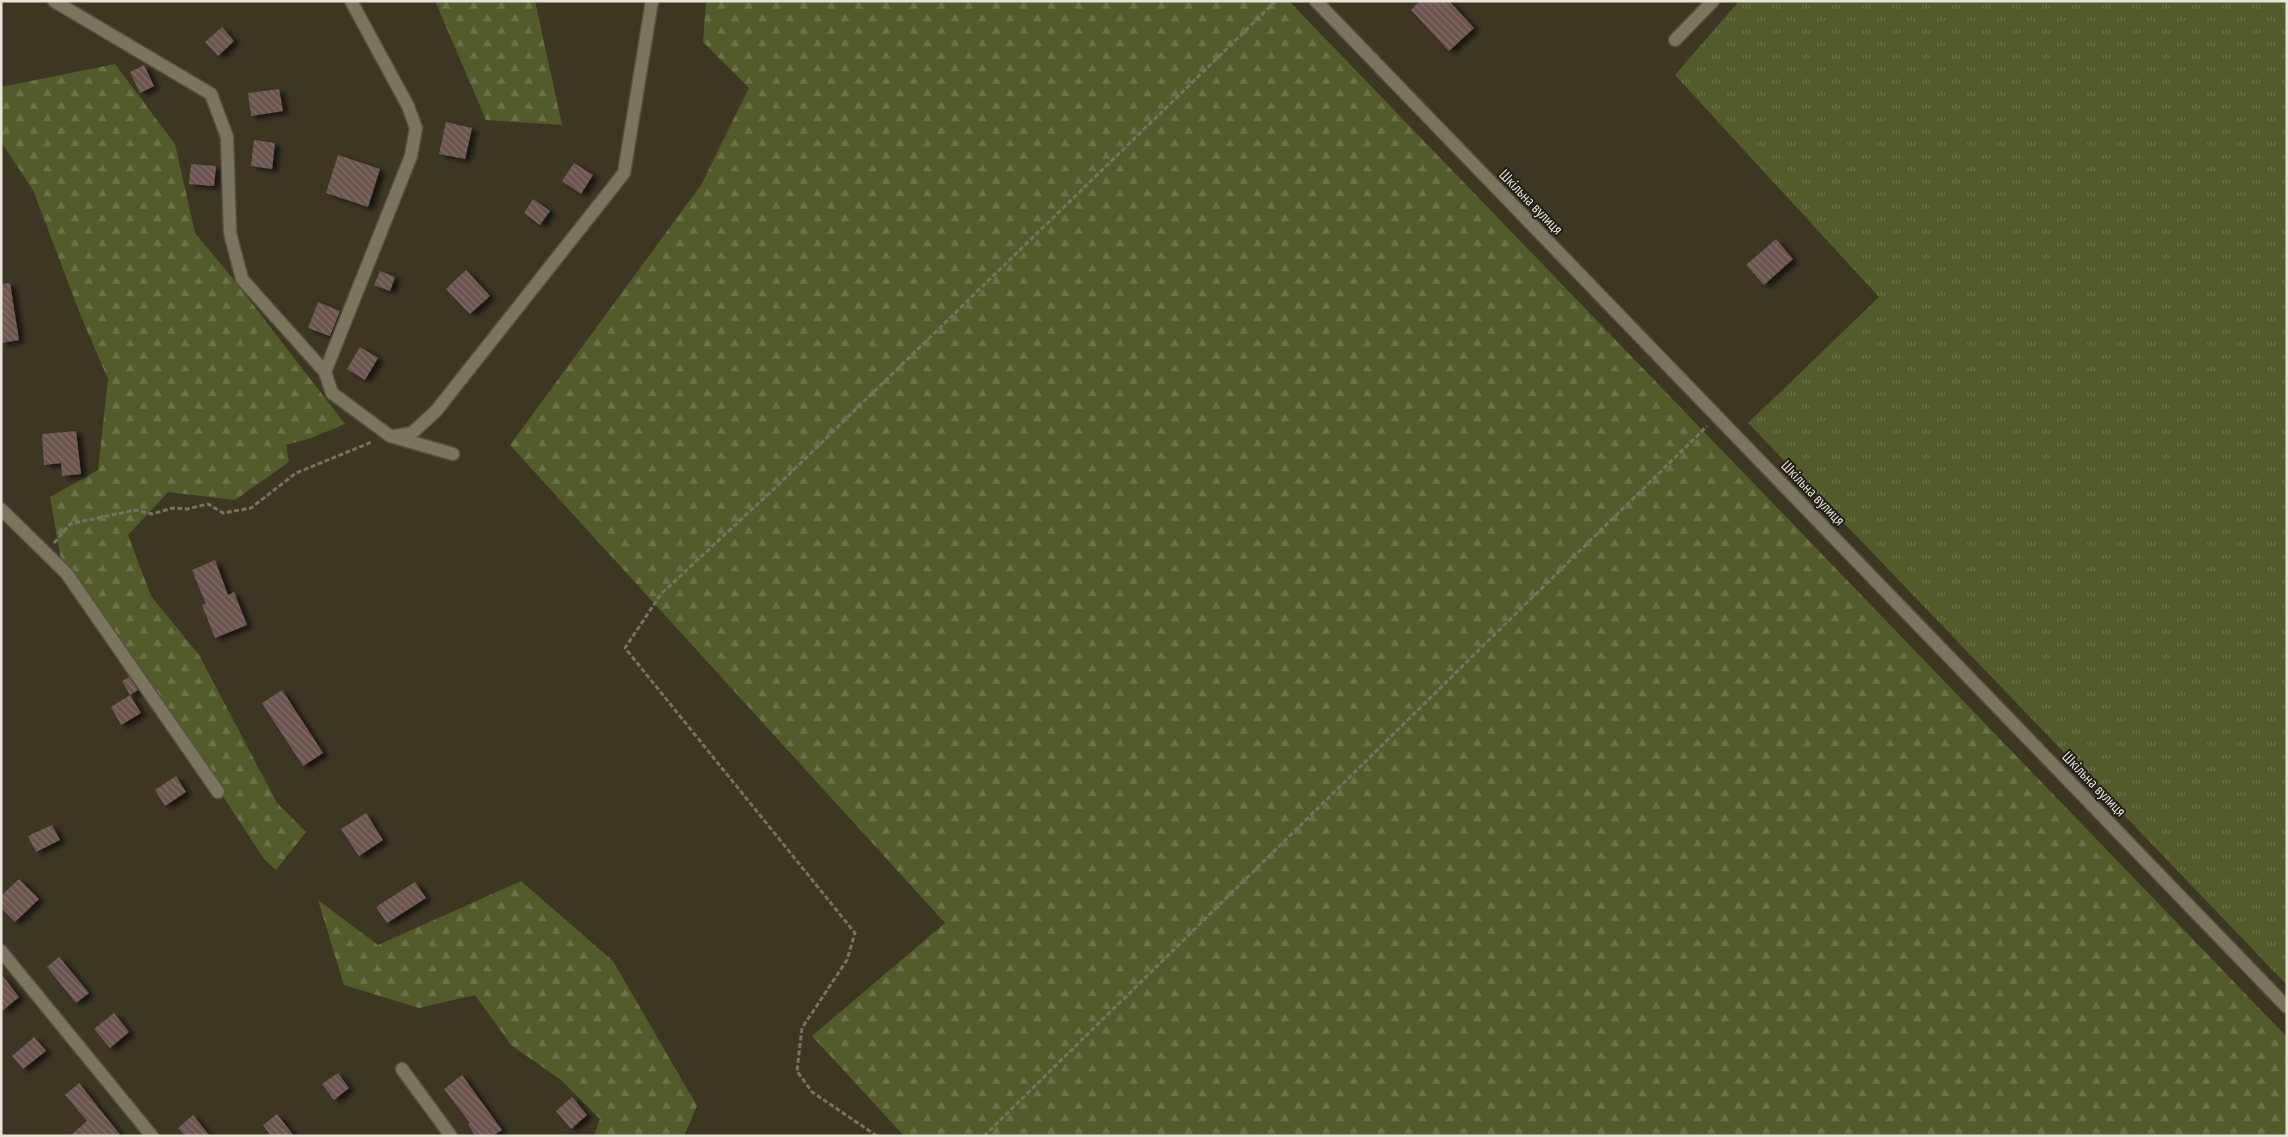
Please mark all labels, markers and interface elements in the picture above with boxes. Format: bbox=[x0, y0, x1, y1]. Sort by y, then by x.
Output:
street label: Шкільна вулиця bbox=[1495, 165, 1567, 238]
street label: Шкільна вулиця bbox=[1777, 456, 1849, 529]
street label: Шкільна вулиця bbox=[2058, 747, 2130, 820]

